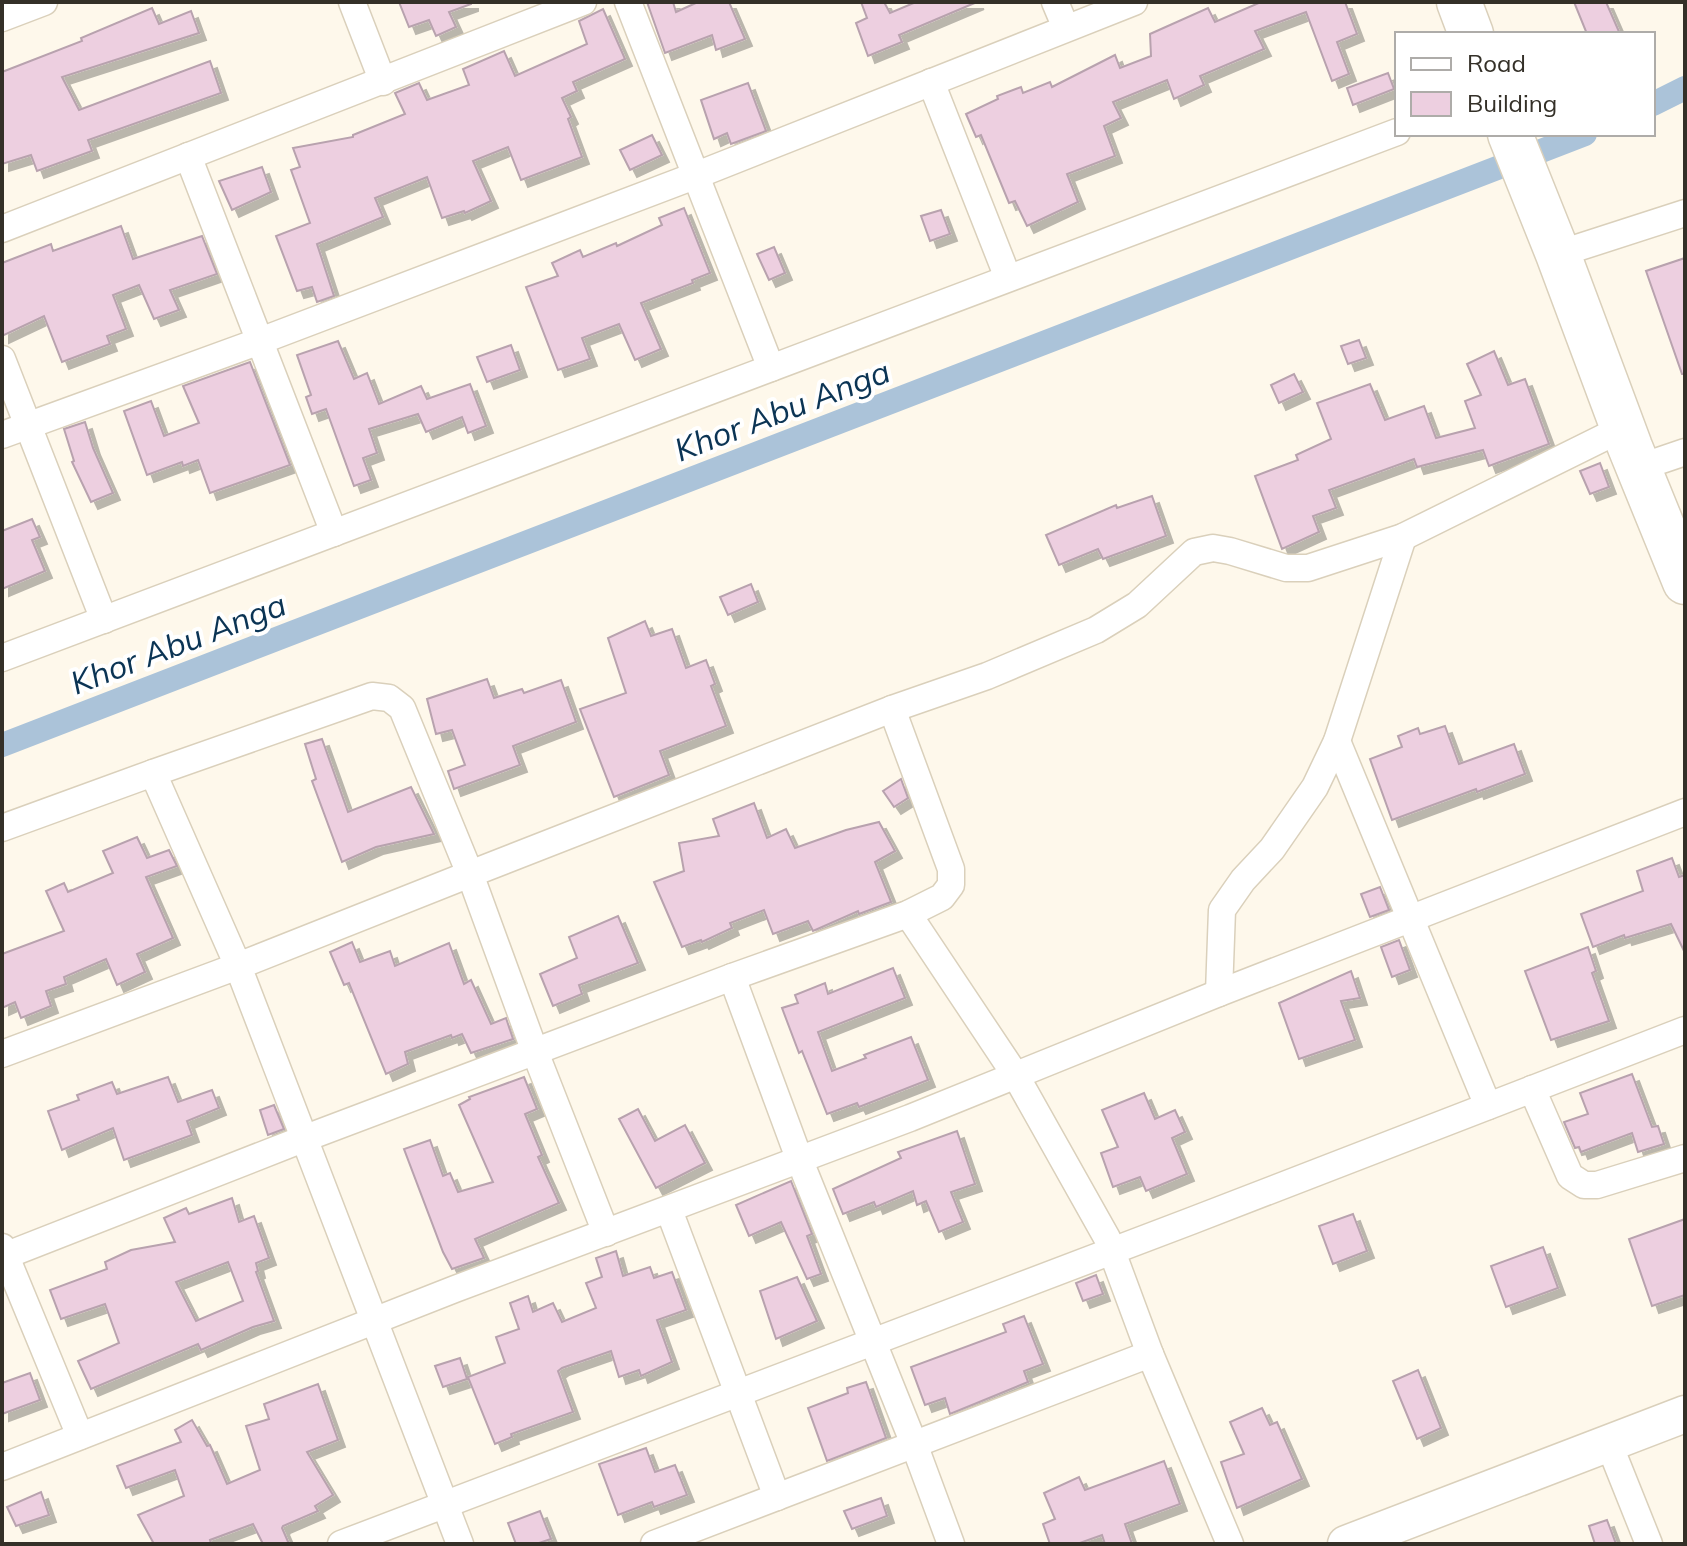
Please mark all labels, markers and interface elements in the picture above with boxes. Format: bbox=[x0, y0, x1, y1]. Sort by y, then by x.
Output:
legend bbox=[1395, 32, 1655, 136]
text: Road bbox=[1467, 48, 1526, 78]
text: Building bbox=[1467, 88, 1557, 118]
water label: Khor Abu Anga bbox=[669, 351, 895, 469]
water label: Khor Abu Anga bbox=[65, 584, 291, 702]

